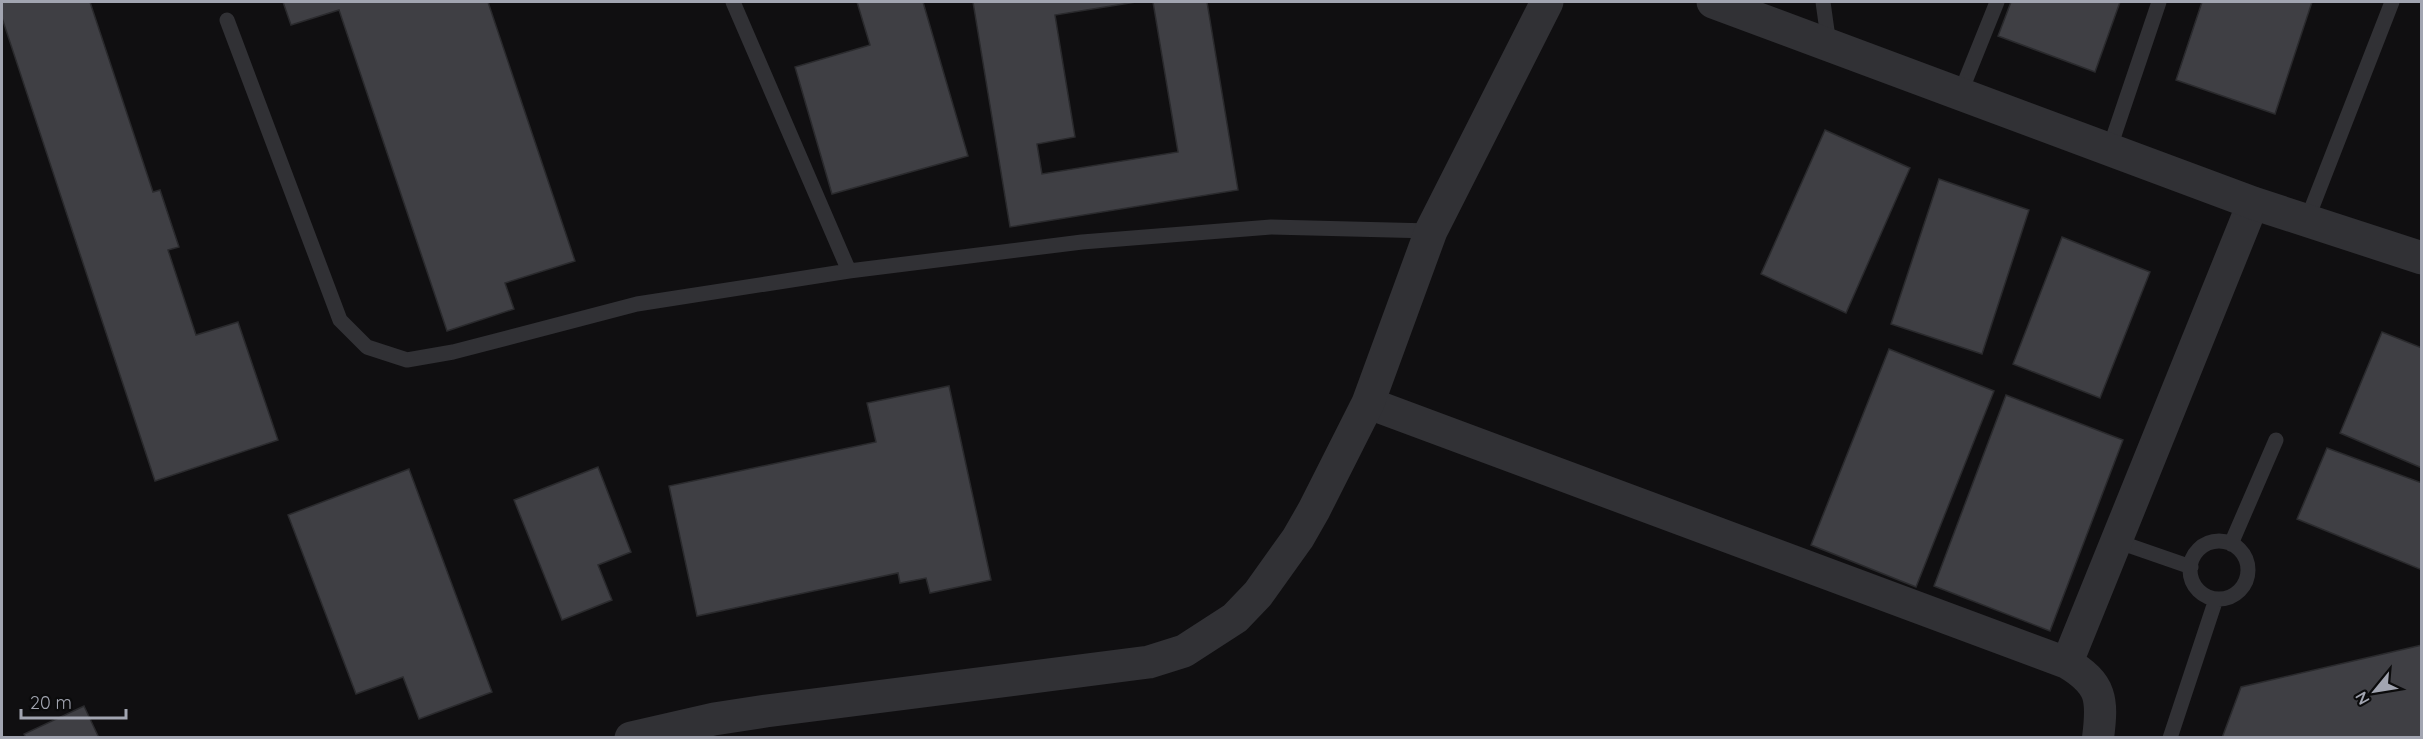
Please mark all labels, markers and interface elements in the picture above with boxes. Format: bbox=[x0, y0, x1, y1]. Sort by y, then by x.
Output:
north arrow bbox=[2345, 661, 2405, 721]
scale bar bbox=[21, 682, 126, 720]
text: N bbox=[2350, 688, 2374, 709]
text: 20 m bbox=[30, 691, 72, 714]

